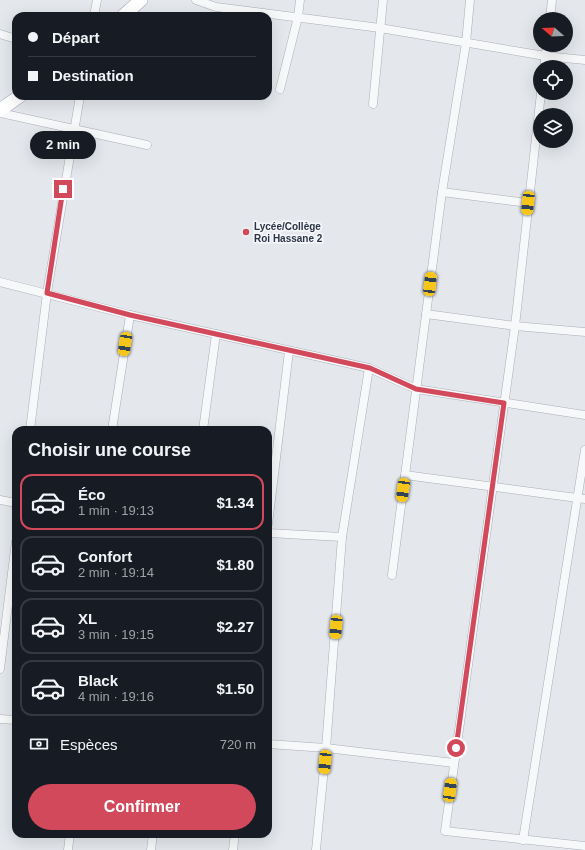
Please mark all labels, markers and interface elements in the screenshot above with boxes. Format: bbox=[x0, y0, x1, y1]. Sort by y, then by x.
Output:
north arrow bbox=[533, 12, 573, 52]
map controls bbox=[533, 12, 573, 148]
text: Départ bbox=[52, 29, 100, 46]
button: locate bbox=[533, 60, 573, 100]
text: Destination bbox=[52, 67, 134, 84]
button: layers bbox=[533, 108, 573, 148]
callout: 2 min bbox=[30, 131, 96, 159]
text: 2 min bbox=[46, 137, 80, 152]
route end bbox=[54, 180, 72, 198]
car bbox=[521, 190, 535, 216]
place label: Lycée/Collège Roi Hassane 2 bbox=[254, 221, 323, 244]
marker: Lycée/Collège Roi Hassane 2 bbox=[241, 227, 251, 237]
car bbox=[423, 271, 437, 297]
car bbox=[117, 331, 133, 357]
text: Choisir une course bbox=[28, 440, 191, 460]
car bbox=[395, 477, 411, 503]
icon: car bbox=[30, 484, 66, 520]
text: Éco bbox=[78, 486, 106, 503]
text: $1.34 bbox=[216, 494, 254, 511]
text: 1 min · 19:13 bbox=[78, 503, 154, 518]
icon: car bbox=[30, 546, 66, 582]
text: Confort bbox=[78, 548, 132, 565]
text: $1.80 bbox=[216, 556, 254, 573]
text: 2 min · 19:14 bbox=[78, 565, 154, 580]
icon: car bbox=[30, 608, 66, 644]
text: XL bbox=[78, 610, 97, 627]
car bbox=[329, 615, 343, 639]
text: $2.27 bbox=[216, 618, 254, 635]
text: 3 min · 19:15 bbox=[78, 627, 154, 642]
icon: car bbox=[30, 670, 66, 706]
text: Black bbox=[78, 672, 118, 689]
text: $1.50 bbox=[216, 680, 254, 697]
text: 4 min · 19:16 bbox=[78, 689, 154, 704]
icon: cash bbox=[28, 733, 50, 755]
text: Espèces bbox=[60, 736, 118, 753]
text: 720 m bbox=[220, 737, 256, 752]
route start bbox=[447, 739, 465, 757]
car bbox=[318, 750, 332, 774]
car bbox=[442, 777, 458, 803]
button: Confirmer bbox=[28, 784, 256, 830]

